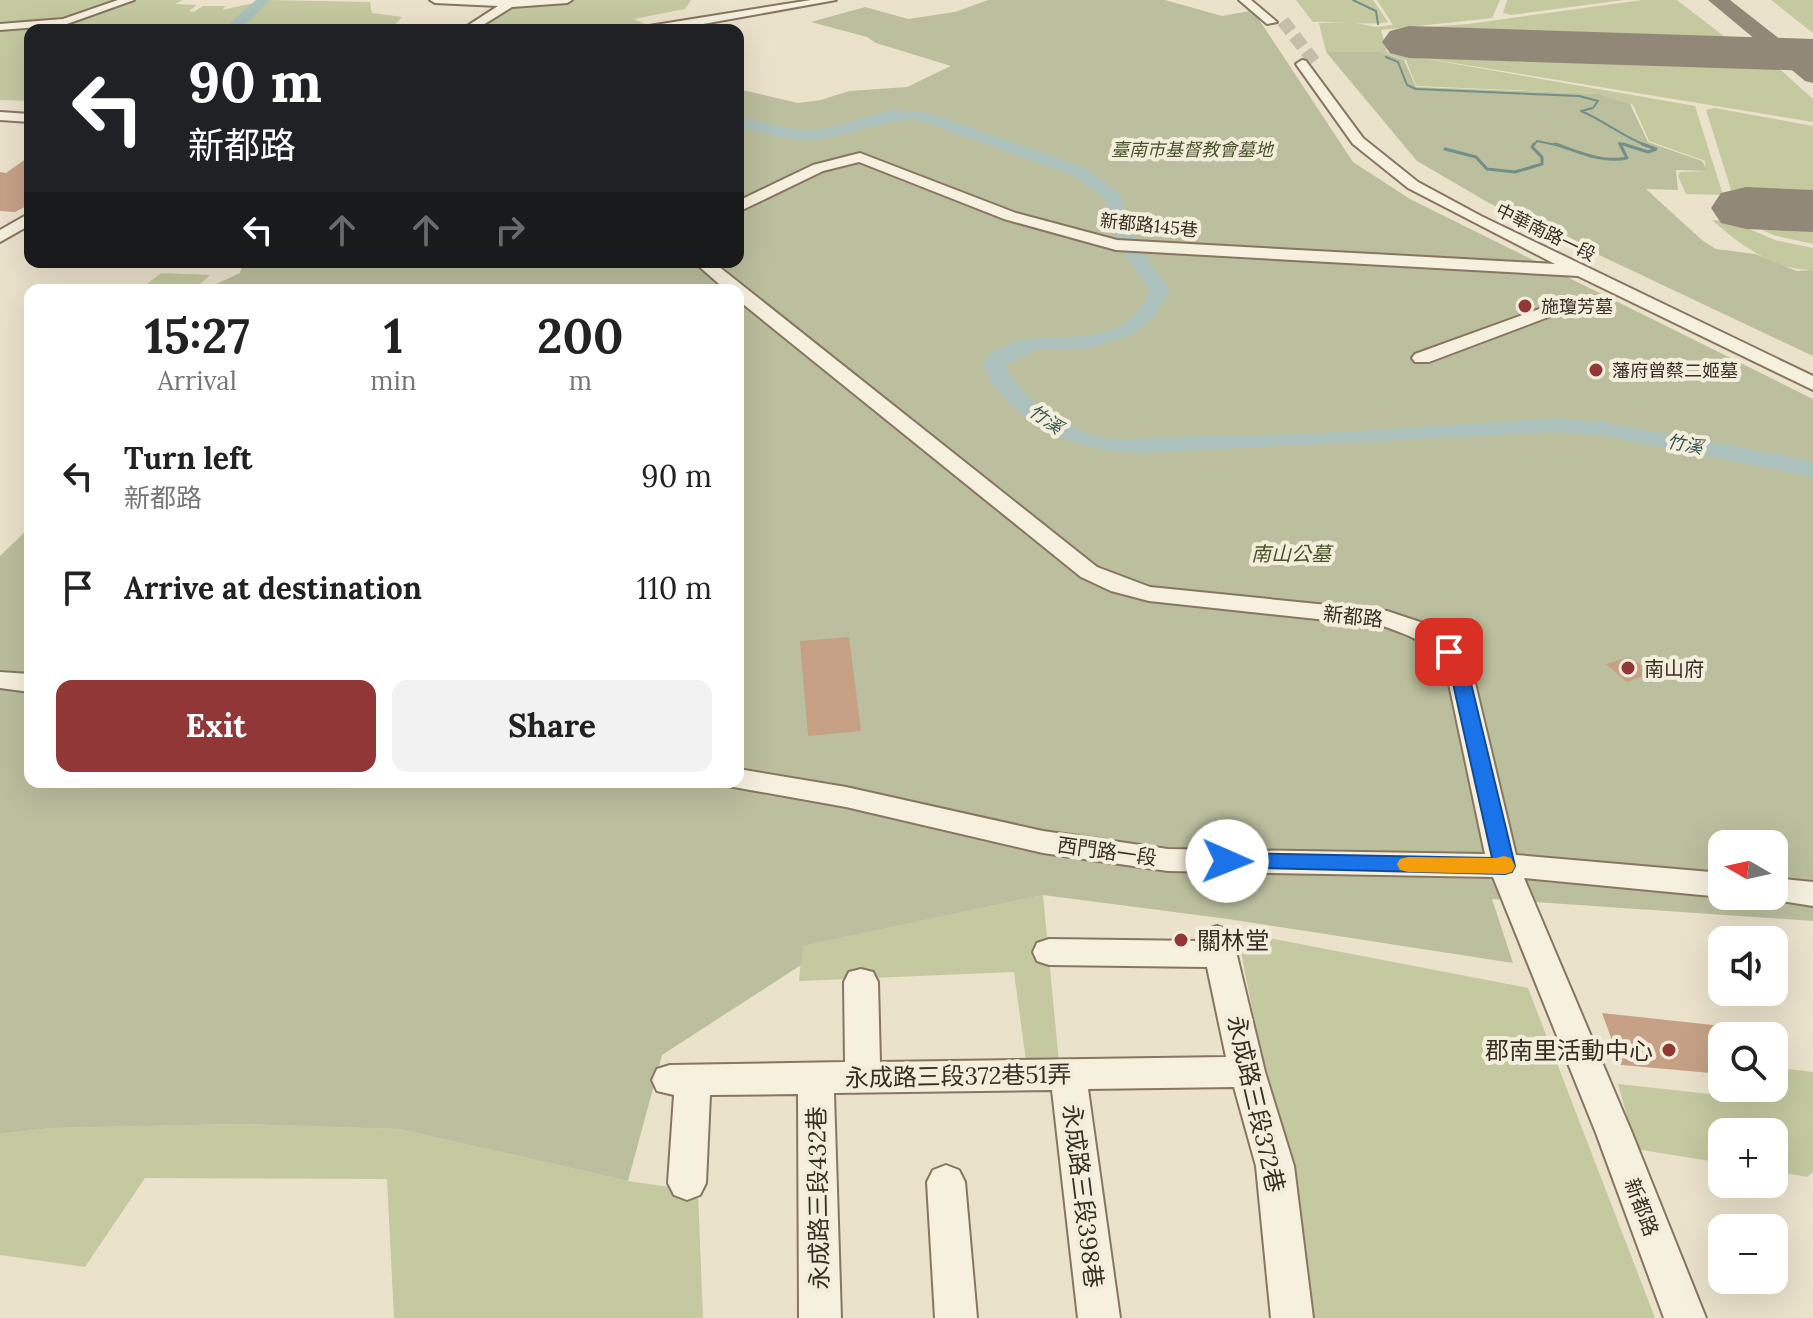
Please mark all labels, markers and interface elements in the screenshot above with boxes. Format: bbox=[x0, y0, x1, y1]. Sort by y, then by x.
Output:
text: 90 m bbox=[188, 46, 322, 117]
icon: left bbox=[56, 56, 160, 160]
text: 新都路 bbox=[188, 122, 296, 168]
park label: 臺南市基督教會墓地 bbox=[1111, 138, 1275, 161]
street label: 中華南路一段 bbox=[1492, 198, 1600, 266]
icon: left bbox=[236, 208, 280, 252]
icon: ahead bbox=[320, 208, 364, 252]
icon: ahead bbox=[404, 208, 448, 252]
icon: right bbox=[488, 208, 532, 252]
street label: 新都路145巷 bbox=[1099, 208, 1199, 242]
place label: 施瓊芳墓 bbox=[1541, 295, 1613, 318]
marker: 施瓊芳墓 bbox=[1516, 297, 1534, 315]
text: 15:27 bbox=[144, 305, 250, 366]
text: 1 bbox=[384, 305, 403, 366]
text: 200 bbox=[537, 305, 624, 366]
place label: 藩府曾蔡二姬墓 bbox=[1612, 359, 1738, 382]
marker: 藩府曾蔡二姬墓 bbox=[1587, 361, 1605, 379]
text: Arrival bbox=[157, 364, 237, 397]
text: min bbox=[370, 364, 417, 397]
text: m bbox=[569, 364, 592, 397]
water label: 竹溪 bbox=[1025, 399, 1070, 440]
water label: 竹溪 bbox=[1665, 429, 1708, 459]
text: Turn left bbox=[124, 439, 252, 477]
icon: left bbox=[56, 454, 100, 498]
text: 90 m bbox=[641, 457, 712, 495]
text: 新都路 bbox=[124, 481, 202, 514]
park label: 南山公墓 bbox=[1251, 541, 1334, 566]
icon: arrive bbox=[56, 566, 100, 610]
text: Arrive at destination bbox=[124, 569, 422, 607]
text: 110 m bbox=[637, 569, 712, 607]
street label: 新都路 bbox=[1322, 600, 1384, 632]
pin bbox=[1415, 618, 1483, 686]
icon: arrive bbox=[1427, 630, 1471, 674]
place label: 南山府 bbox=[1644, 656, 1704, 681]
marker: 南山府 bbox=[1619, 659, 1637, 677]
button: Exit bbox=[56, 680, 376, 772]
button: Share bbox=[392, 680, 712, 772]
position arrow bbox=[1185, 819, 1269, 903]
north arrow bbox=[1708, 830, 1788, 910]
map controls bbox=[1708, 830, 1788, 1294]
street label: 西門路一段 bbox=[1056, 832, 1158, 870]
place label: 關林堂 bbox=[1197, 925, 1269, 956]
button: sound bbox=[1708, 926, 1788, 1006]
marker: 關林堂 bbox=[1172, 931, 1190, 949]
street label: 永成路三段372巷 bbox=[1221, 1012, 1291, 1196]
button: search bbox=[1708, 1022, 1788, 1102]
place label: 郡南里活動中心 bbox=[1485, 1035, 1653, 1066]
marker: 郡南里活動中心 bbox=[1660, 1041, 1678, 1059]
street label: 永成路三段372巷51弄 bbox=[844, 1059, 1072, 1093]
street label: 永成路三段398巷 bbox=[1056, 1102, 1110, 1290]
street label: 永成路三段432巷 bbox=[801, 1106, 835, 1290]
button: + bbox=[1708, 1118, 1788, 1198]
street label: 新都路 bbox=[1620, 1175, 1664, 1239]
button: − bbox=[1708, 1214, 1788, 1294]

